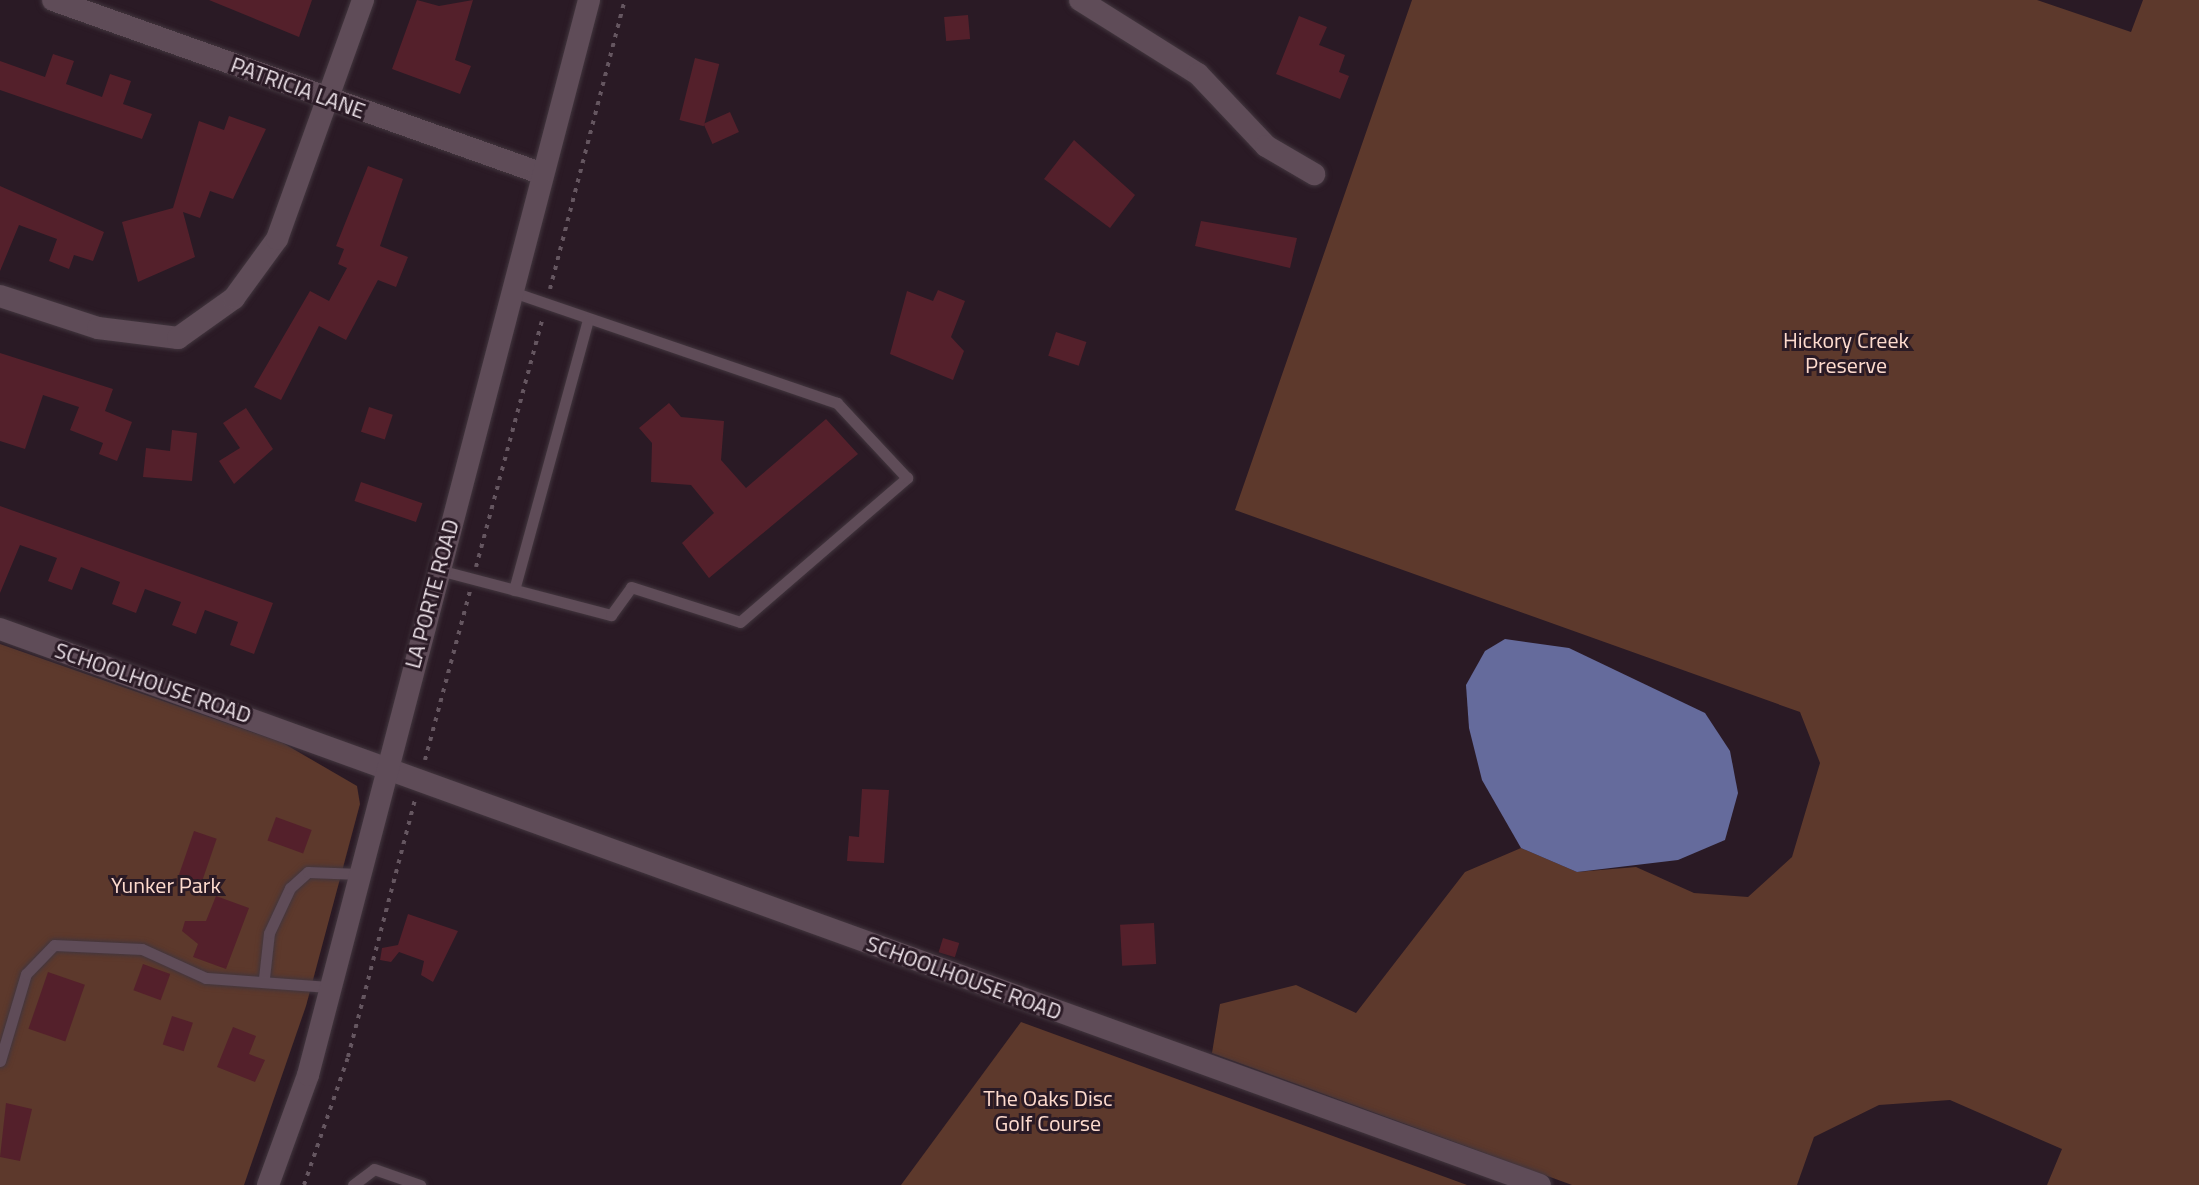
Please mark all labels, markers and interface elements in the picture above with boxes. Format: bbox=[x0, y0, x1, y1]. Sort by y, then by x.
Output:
street label: PATRICIA LANE bbox=[227, 51, 369, 125]
park label: Hickory Creek Preserve bbox=[1783, 327, 1909, 378]
street label: LA PORTE ROAD bbox=[399, 517, 465, 671]
street label: SCHOOLHOUSE ROAD bbox=[51, 637, 255, 729]
park label: Yunker Park bbox=[111, 873, 221, 899]
street label: SCHOOLHOUSE ROAD bbox=[863, 930, 1065, 1026]
park label: The Oaks Disc Golf Course bbox=[983, 1085, 1113, 1136]

